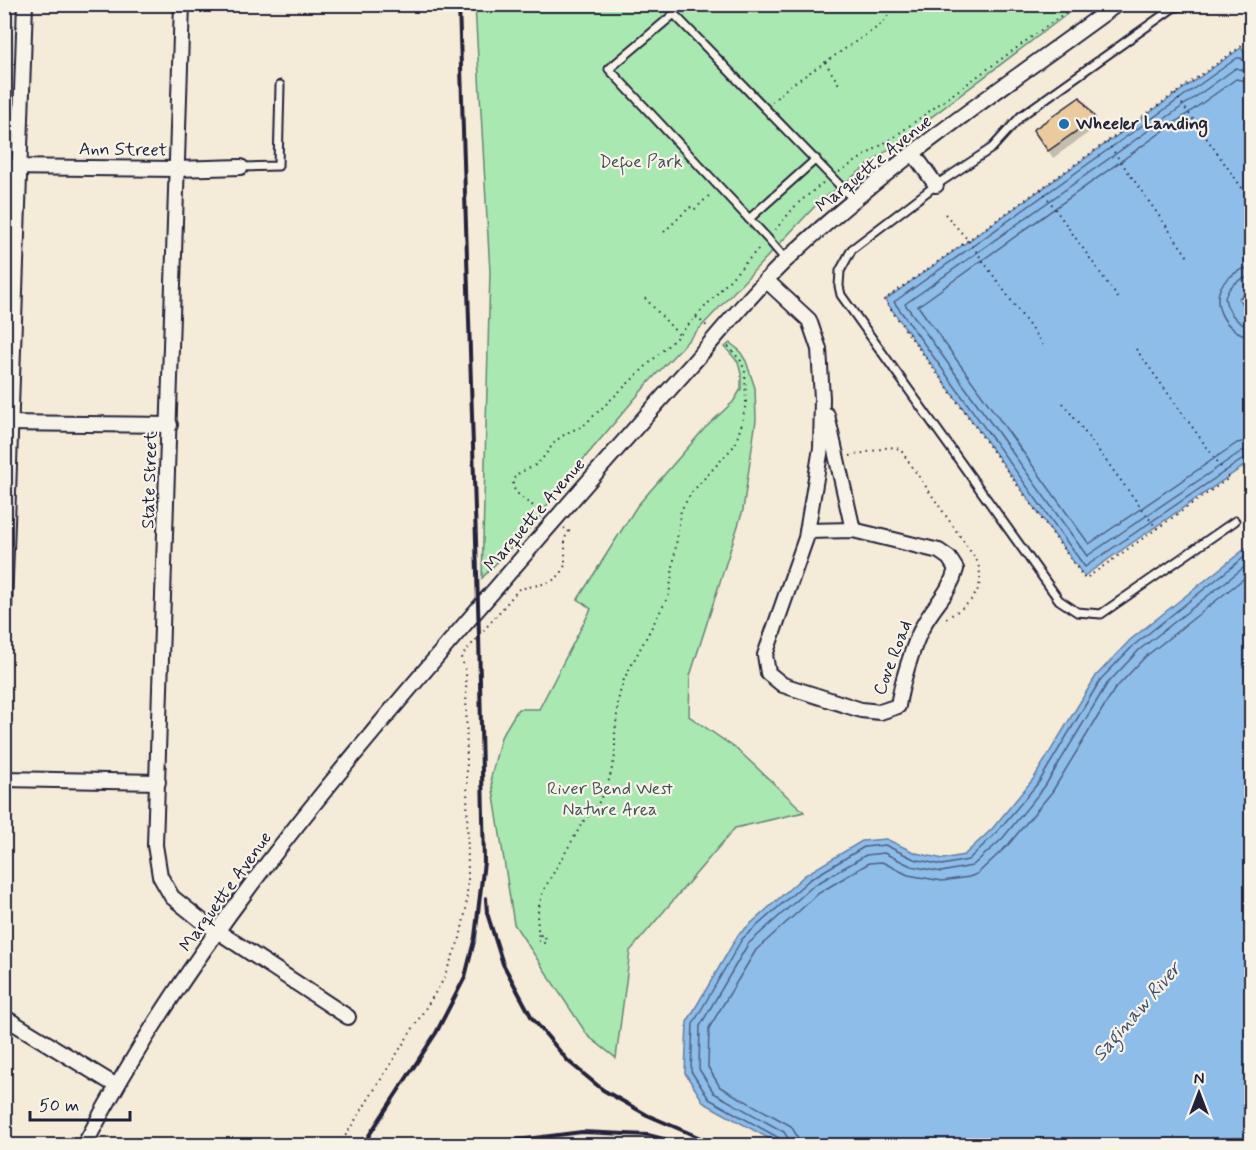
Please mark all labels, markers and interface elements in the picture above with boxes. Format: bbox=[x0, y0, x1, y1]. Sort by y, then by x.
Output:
street label: Marquette Avenue bbox=[811, 110, 937, 218]
place label: Wheeler Landing bbox=[1075, 112, 1208, 138]
marker: Wheeler Landing bbox=[1057, 117, 1071, 131]
street label: Ann Street bbox=[79, 137, 167, 163]
park label: Defoe Park bbox=[599, 150, 683, 176]
street label: State Street bbox=[136, 430, 164, 529]
street label: Marquette Avenue bbox=[479, 453, 591, 577]
street label: Cove Road bbox=[868, 617, 918, 699]
park label: River Bend West Nature Area bbox=[547, 777, 673, 822]
street label: Marquette Avenue bbox=[174, 827, 278, 957]
water label: Saginaw River bbox=[1086, 955, 1191, 1069]
north arrow bbox=[1169, 1063, 1229, 1123]
text: N bbox=[1194, 1069, 1204, 1090]
scale bar bbox=[30, 1084, 130, 1122]
text: 50 m bbox=[39, 1094, 79, 1118]

